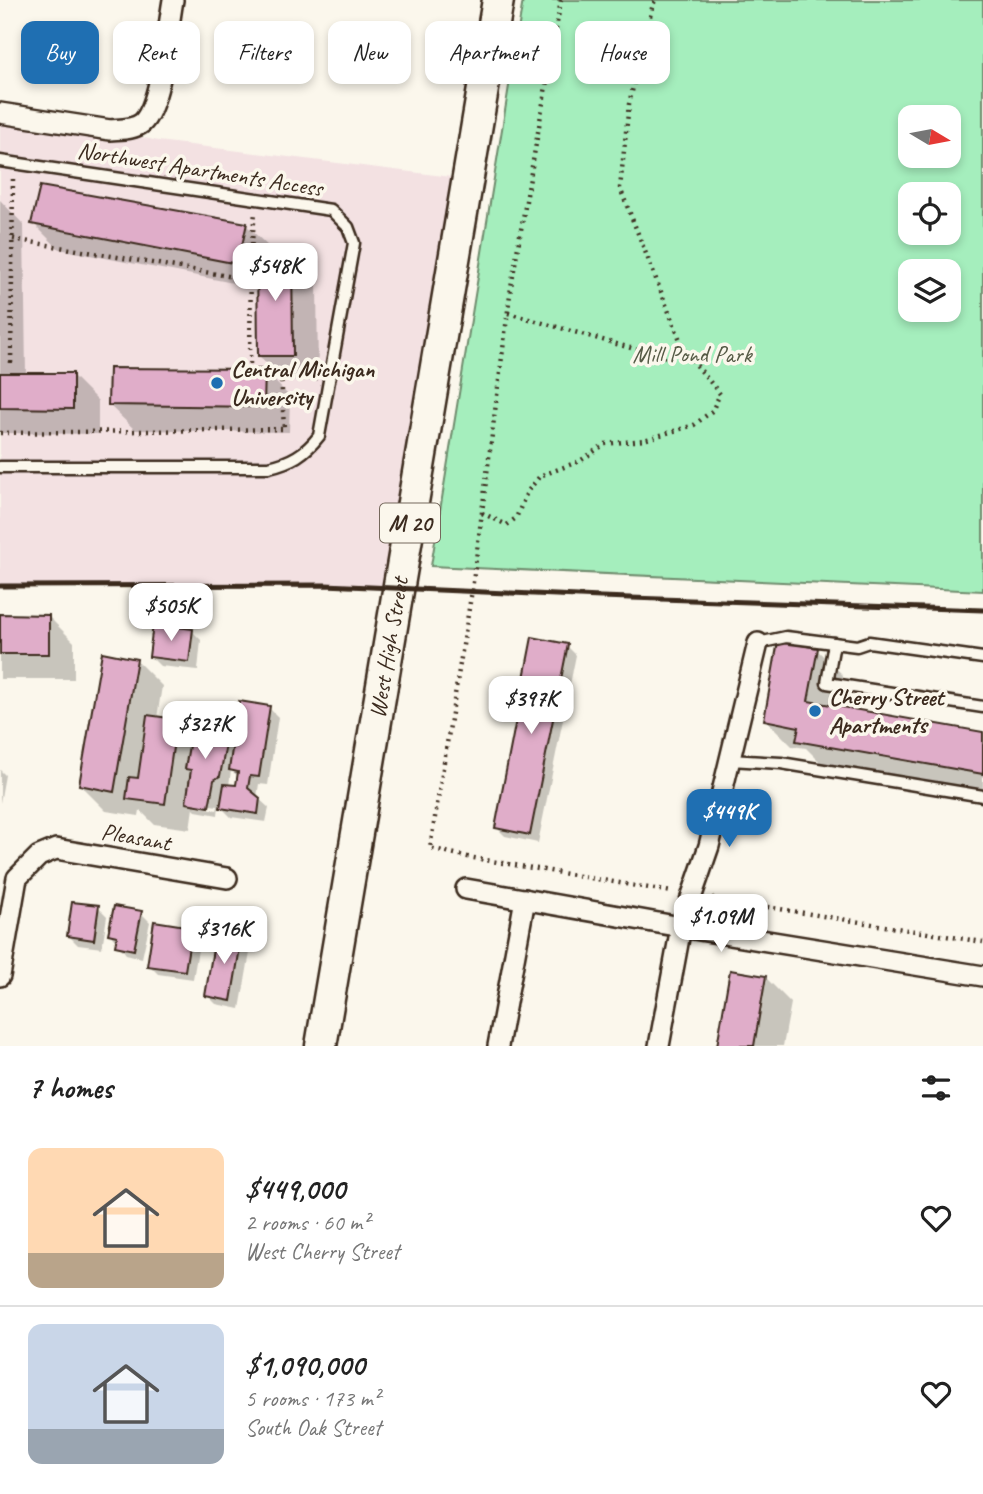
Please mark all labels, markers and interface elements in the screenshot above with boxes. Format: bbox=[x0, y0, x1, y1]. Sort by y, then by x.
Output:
chip: Buy bbox=[21, 21, 99, 84]
chip: Rent bbox=[113, 21, 200, 84]
chip: Filters bbox=[214, 21, 314, 84]
chip: New bbox=[328, 21, 411, 84]
chip: Apartment bbox=[425, 21, 561, 84]
chip: House bbox=[575, 21, 670, 84]
north arrow bbox=[898, 105, 961, 168]
map controls bbox=[898, 105, 961, 322]
street label: Northwest Apartments Access bbox=[75, 135, 326, 203]
button: locate bbox=[898, 182, 961, 245]
pin: $548K bbox=[226, 244, 324, 303]
text: $548K bbox=[249, 251, 301, 280]
button: layers bbox=[898, 259, 961, 322]
park label: Mill Pond Park bbox=[633, 339, 754, 369]
place label: Central Michigan University bbox=[231, 354, 375, 412]
marker: Central Michigan University bbox=[209, 375, 225, 391]
road number: M 20 bbox=[380, 503, 440, 542]
street label: West High Street bbox=[362, 573, 415, 720]
pin: $505K bbox=[122, 584, 220, 643]
text: $505K bbox=[145, 591, 197, 620]
pin: $397K bbox=[482, 676, 580, 736]
place label: Cherry Street Apartments bbox=[829, 682, 947, 740]
text: $397K bbox=[505, 684, 557, 713]
pin: $327K bbox=[156, 702, 254, 761]
marker: Cherry Street Apartments bbox=[807, 703, 823, 719]
text: $327K bbox=[179, 709, 232, 738]
pin: $449K bbox=[680, 790, 778, 849]
text: $449K bbox=[703, 797, 755, 826]
street label: Pleasant bbox=[99, 816, 175, 858]
pin: $1.09M bbox=[664, 894, 778, 954]
text: $1.09M bbox=[690, 902, 752, 931]
pin: $316K bbox=[175, 906, 273, 966]
text: $316K bbox=[197, 914, 251, 943]
text: 7 homes bbox=[28, 1069, 113, 1107]
icon: filters bbox=[917, 1069, 955, 1107]
text: $449,000 bbox=[245, 1170, 345, 1208]
icon: home bbox=[84, 1176, 168, 1260]
icon: heart bbox=[917, 1199, 955, 1237]
text: 2 rooms · 60 m² bbox=[245, 1208, 369, 1237]
text: West Cherry Street bbox=[245, 1237, 399, 1266]
text: $1,090,000 bbox=[245, 1346, 365, 1384]
icon: home bbox=[84, 1352, 168, 1436]
icon: heart bbox=[917, 1375, 955, 1413]
text: 5 rooms · 173 m² bbox=[245, 1384, 380, 1413]
text: South Oak Street bbox=[245, 1413, 381, 1442]

